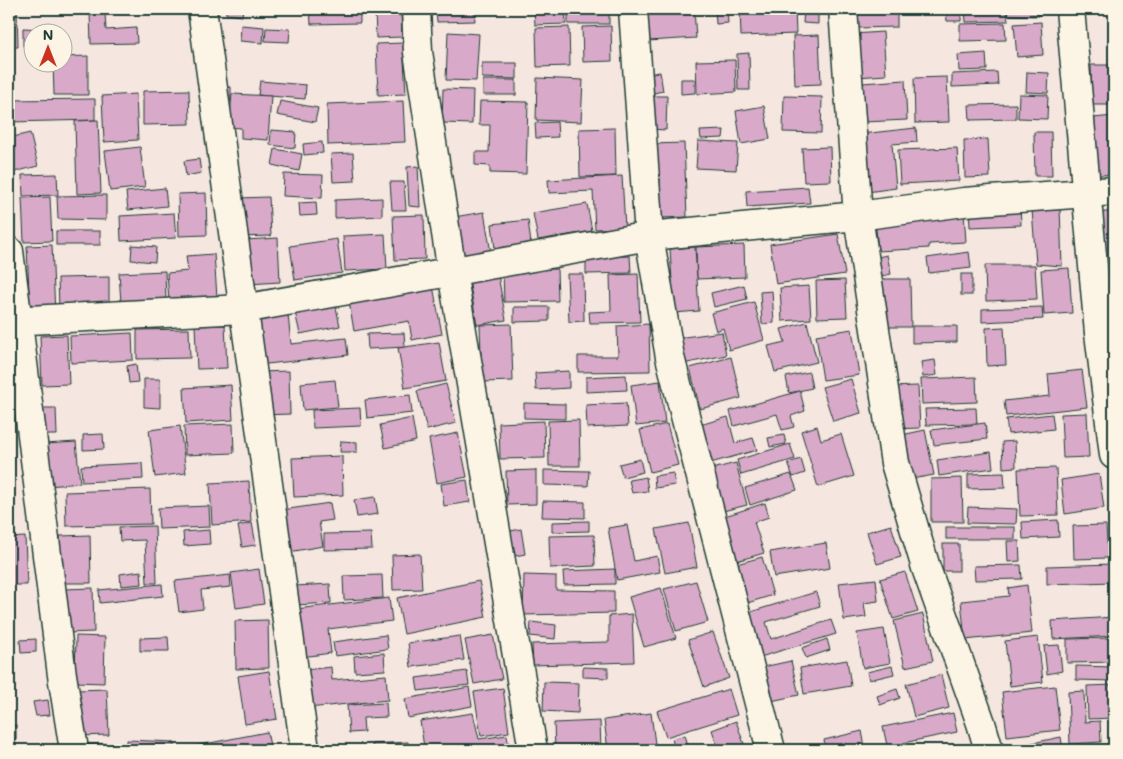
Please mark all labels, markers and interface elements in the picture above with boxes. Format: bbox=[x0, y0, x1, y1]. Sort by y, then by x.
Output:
north arrow bbox=[22, 22, 72, 72]
text: N bbox=[43, 25, 53, 44]

